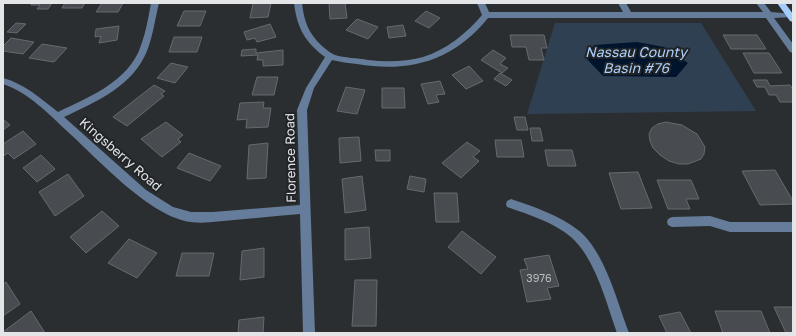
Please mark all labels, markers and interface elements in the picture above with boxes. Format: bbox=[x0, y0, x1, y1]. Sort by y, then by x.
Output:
water label: Nassau County Basin #76 bbox=[585, 43, 689, 76]
street label: Florence Road bbox=[281, 113, 299, 203]
street label: Kingsberry Road bbox=[77, 114, 165, 194]
house number: 3976 bbox=[526, 271, 552, 284]

